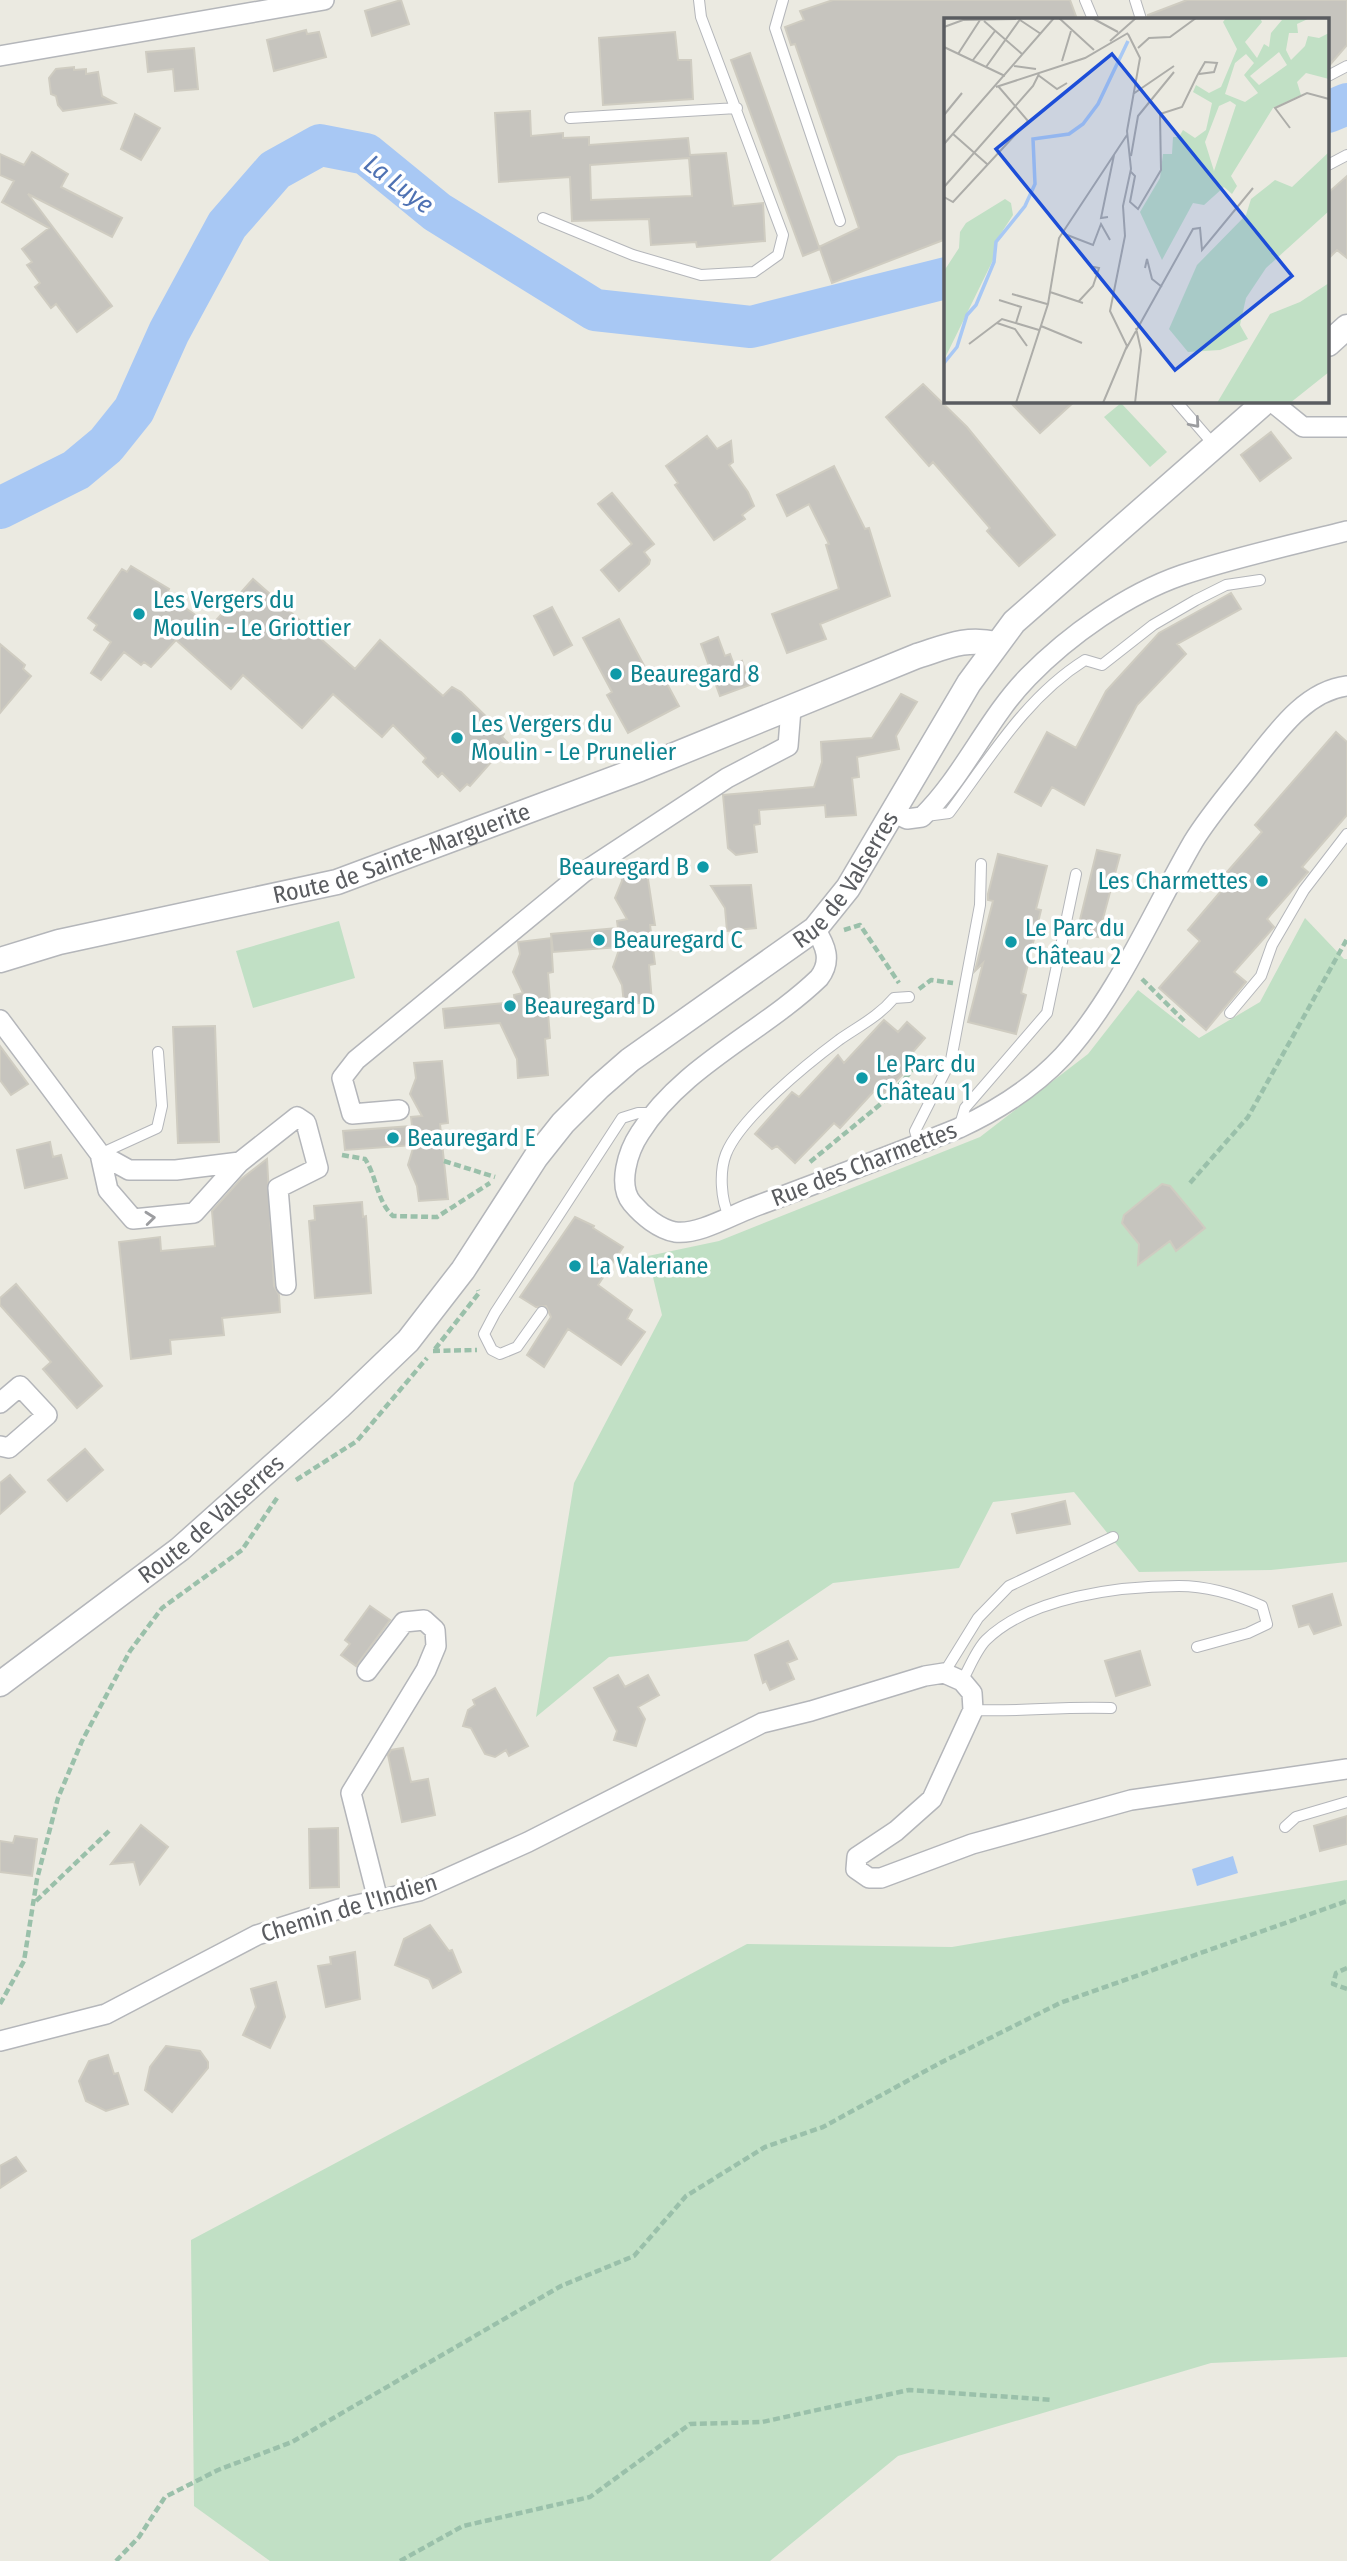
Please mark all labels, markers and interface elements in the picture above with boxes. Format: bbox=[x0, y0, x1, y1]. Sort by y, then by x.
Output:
inset map bbox=[944, 18, 1330, 402]
water label: La Luye bbox=[358, 148, 439, 220]
one-way arrow bbox=[1187, 415, 1199, 428]
place label: Les Vergers du Moulin - Le Griottier bbox=[153, 586, 351, 642]
marker: Les Vergers du Moulin - Le Griottier bbox=[131, 606, 147, 622]
place label: Beauregard 8 bbox=[630, 660, 759, 688]
marker: Beauregard 8 bbox=[608, 666, 624, 682]
place label: Les Vergers du Moulin - Le Prunelier bbox=[471, 710, 677, 766]
marker: Les Vergers du Moulin - Le Prunelier bbox=[449, 730, 465, 746]
street label: Route de Sainte-Marguerite bbox=[270, 797, 534, 909]
street label: Rue de Valserres bbox=[788, 806, 904, 954]
place label: Beauregard B bbox=[558, 853, 689, 881]
marker: Beauregard B bbox=[695, 859, 711, 875]
place label: Les Charmettes bbox=[1098, 867, 1248, 895]
marker: Les Charmettes bbox=[1254, 873, 1270, 889]
place label: Le Parc du Château 2 bbox=[1025, 914, 1125, 970]
place label: Beauregard C bbox=[613, 926, 743, 954]
marker: Beauregard C bbox=[591, 932, 607, 948]
marker: Le Parc du Château 2 bbox=[1003, 934, 1019, 950]
place label: Beauregard D bbox=[524, 992, 655, 1020]
marker: Beauregard D bbox=[502, 998, 518, 1014]
place label: Le Parc du Château 1 bbox=[876, 1050, 976, 1106]
marker: Le Parc du Château 1 bbox=[854, 1070, 870, 1086]
street label: Rue des Charmettes bbox=[767, 1116, 961, 1212]
place label: Beauregard E bbox=[407, 1124, 536, 1152]
marker: Beauregard E bbox=[385, 1130, 401, 1146]
one-way arrow bbox=[144, 1210, 156, 1225]
place label: La Valeriane bbox=[589, 1252, 708, 1280]
marker: La Valeriane bbox=[567, 1258, 583, 1274]
street label: Route de Valserres bbox=[133, 1449, 290, 1589]
street label: Chemin de l'Indien bbox=[258, 1868, 440, 1948]

